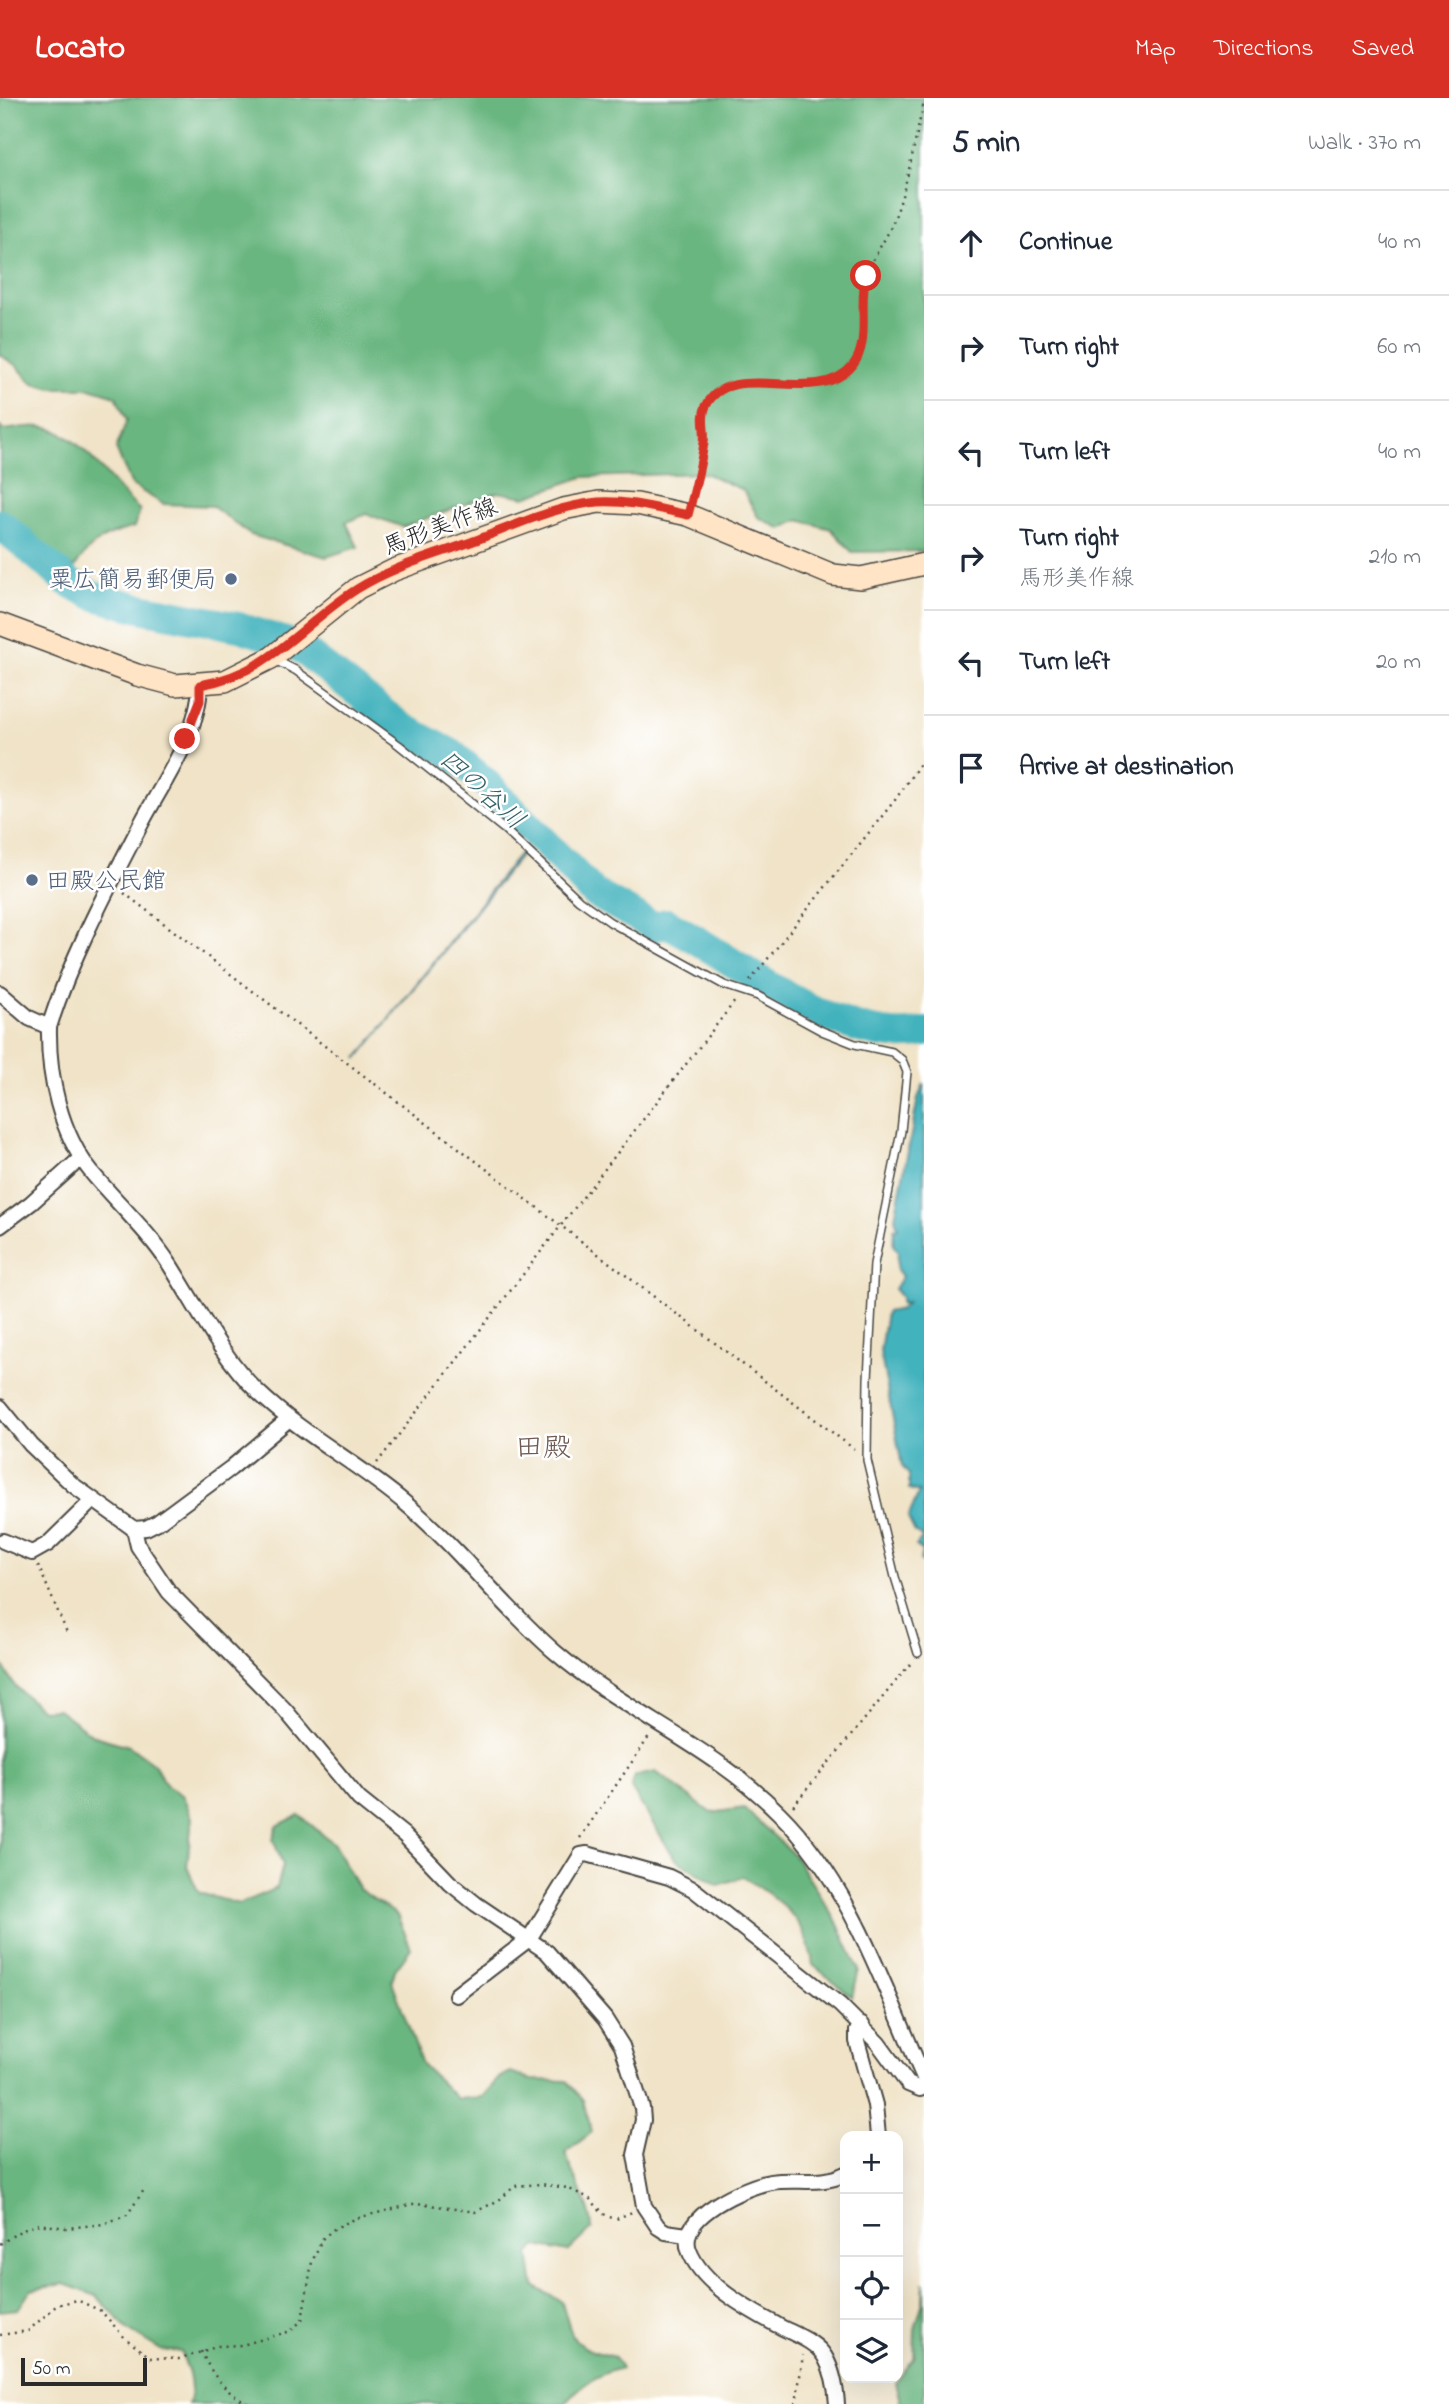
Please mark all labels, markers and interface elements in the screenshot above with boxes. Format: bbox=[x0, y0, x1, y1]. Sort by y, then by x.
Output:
text: Locato bbox=[35, 25, 125, 73]
text: Map bbox=[1135, 32, 1176, 67]
text: Directions bbox=[1214, 32, 1313, 67]
text: Saved bbox=[1351, 32, 1414, 67]
text: 5 min bbox=[952, 122, 1020, 166]
text: Walk · 370 m bbox=[1308, 127, 1421, 160]
icon: ahead bbox=[952, 224, 990, 262]
text: Continue bbox=[1019, 224, 1112, 262]
text: 40 m bbox=[1378, 226, 1421, 259]
route start bbox=[850, 260, 881, 291]
icon: right bbox=[952, 329, 990, 367]
text: Turn right bbox=[1019, 329, 1119, 367]
text: 60 m bbox=[1377, 331, 1421, 364]
icon: left bbox=[952, 434, 990, 472]
text: Turn left bbox=[1019, 434, 1110, 472]
text: 40 m bbox=[1378, 436, 1421, 469]
street label: 馬形美作線 bbox=[379, 490, 503, 566]
text: Turn right bbox=[1019, 520, 1119, 558]
icon: right bbox=[952, 539, 990, 577]
text: 210 m bbox=[1369, 541, 1421, 574]
text: 馬形美作線 bbox=[1019, 563, 1134, 596]
place label: 粟広簡易郵便局 bbox=[49, 564, 217, 599]
marker: 粟広簡易郵便局 bbox=[223, 571, 239, 587]
icon: left bbox=[952, 644, 990, 682]
text: Turn left bbox=[1019, 644, 1110, 682]
text: 20 m bbox=[1376, 646, 1421, 679]
route end bbox=[169, 723, 200, 754]
water label: 四の谷川 bbox=[430, 742, 532, 840]
icon: arrive bbox=[952, 749, 990, 787]
text: Arrive at destination bbox=[1019, 749, 1234, 787]
place label: 田殿公民館 bbox=[46, 865, 166, 900]
marker: 田殿公民館 bbox=[24, 872, 40, 888]
district label: 田殿 bbox=[515, 1429, 571, 1470]
map controls bbox=[840, 2131, 903, 2383]
button: + bbox=[840, 2131, 903, 2194]
button: − bbox=[840, 2194, 903, 2257]
button: locate bbox=[840, 2257, 903, 2320]
button: layers bbox=[840, 2320, 903, 2383]
scale bar bbox=[21, 2355, 147, 2387]
text: 50 m bbox=[32, 2356, 71, 2383]

